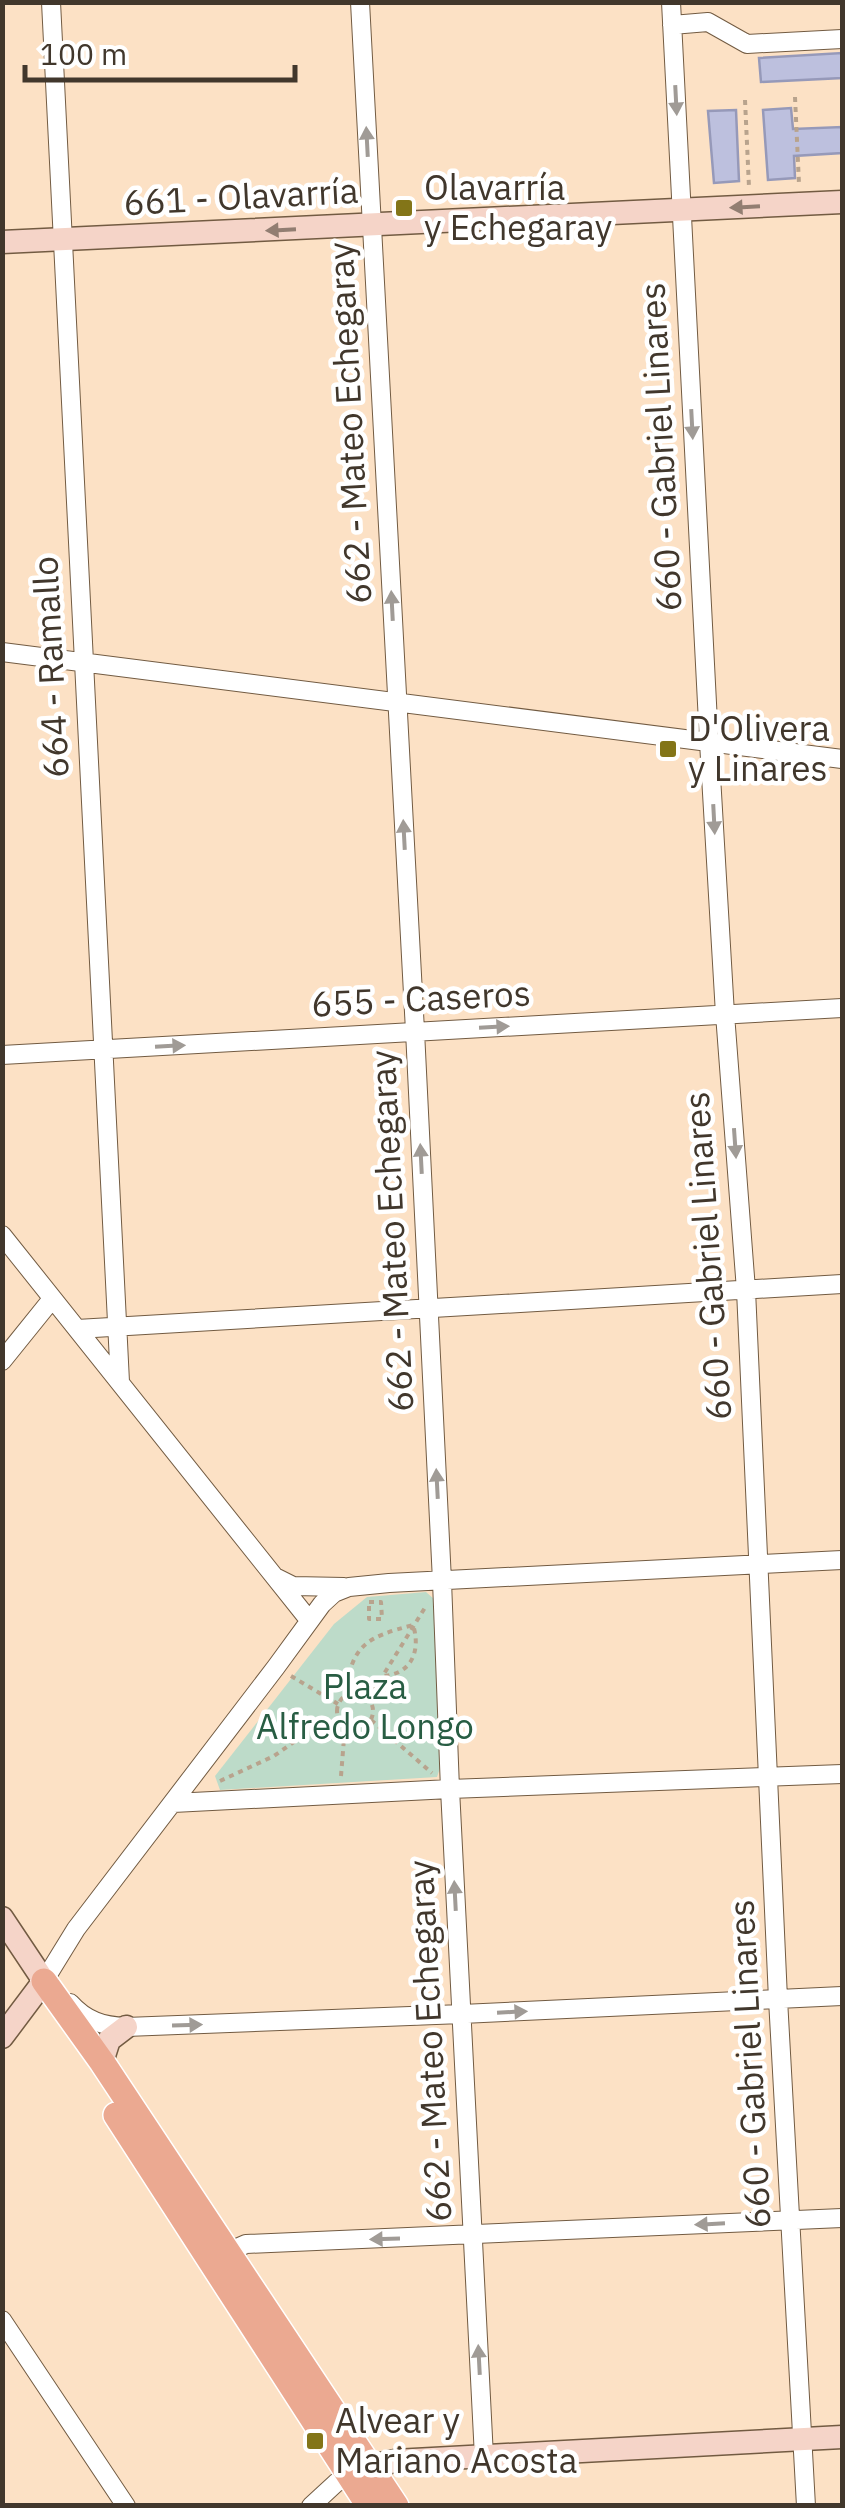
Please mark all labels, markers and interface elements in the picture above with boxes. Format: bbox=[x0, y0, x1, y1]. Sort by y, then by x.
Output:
scale bar bbox=[25, 20, 295, 82]
text: 100 m bbox=[40, 34, 127, 73]
one-way arrow bbox=[668, 84, 684, 116]
one-way arrow bbox=[359, 125, 375, 157]
place label: Olavarría y Echegaray bbox=[424, 164, 612, 250]
street label: 661 - Olavarría bbox=[122, 167, 359, 225]
marker: Olavarría y Echegaray bbox=[393, 197, 415, 219]
one-way arrow bbox=[729, 199, 761, 215]
one-way arrow bbox=[264, 222, 296, 238]
street label: 662 - Mateo Echegaray bbox=[317, 241, 381, 605]
street label: 660 - Gabriel Linares bbox=[628, 281, 692, 613]
one-way arrow bbox=[684, 409, 700, 441]
street label: 664 - Ramallo bbox=[21, 555, 79, 779]
one-way arrow bbox=[384, 589, 400, 621]
place label: D'Olivera y Linares bbox=[688, 705, 830, 791]
marker: D'Olivera y Linares bbox=[657, 738, 679, 760]
one-way arrow bbox=[706, 803, 722, 835]
one-way arrow bbox=[396, 818, 412, 850]
street label: 655 - Caseros bbox=[310, 969, 532, 1027]
one-way arrow bbox=[479, 1019, 511, 1035]
one-way arrow bbox=[154, 1038, 186, 1054]
street label: 662 - Mateo Echegaray bbox=[359, 1049, 423, 1413]
street label: 660 - Gabriel Linares bbox=[673, 1090, 741, 1422]
one-way arrow bbox=[727, 1128, 743, 1160]
one-way arrow bbox=[413, 1143, 429, 1175]
one-way arrow bbox=[429, 1467, 445, 1499]
park label: Plaza Alfredo Longo bbox=[256, 1663, 474, 1749]
street label: 662 - Mateo Echegaray bbox=[397, 1859, 461, 2223]
one-way arrow bbox=[447, 1879, 463, 1911]
street label: 660 - Gabriel Linares bbox=[717, 1898, 781, 2230]
one-way arrow bbox=[496, 2004, 528, 2020]
one-way arrow bbox=[171, 2016, 203, 2032]
one-way arrow bbox=[694, 2216, 726, 2232]
one-way arrow bbox=[369, 2231, 401, 2247]
one-way arrow bbox=[471, 2343, 487, 2375]
place label: Alvear y Mariano Acosta bbox=[335, 2397, 577, 2483]
marker: Alvear y Mariano Acosta bbox=[304, 2430, 326, 2452]

